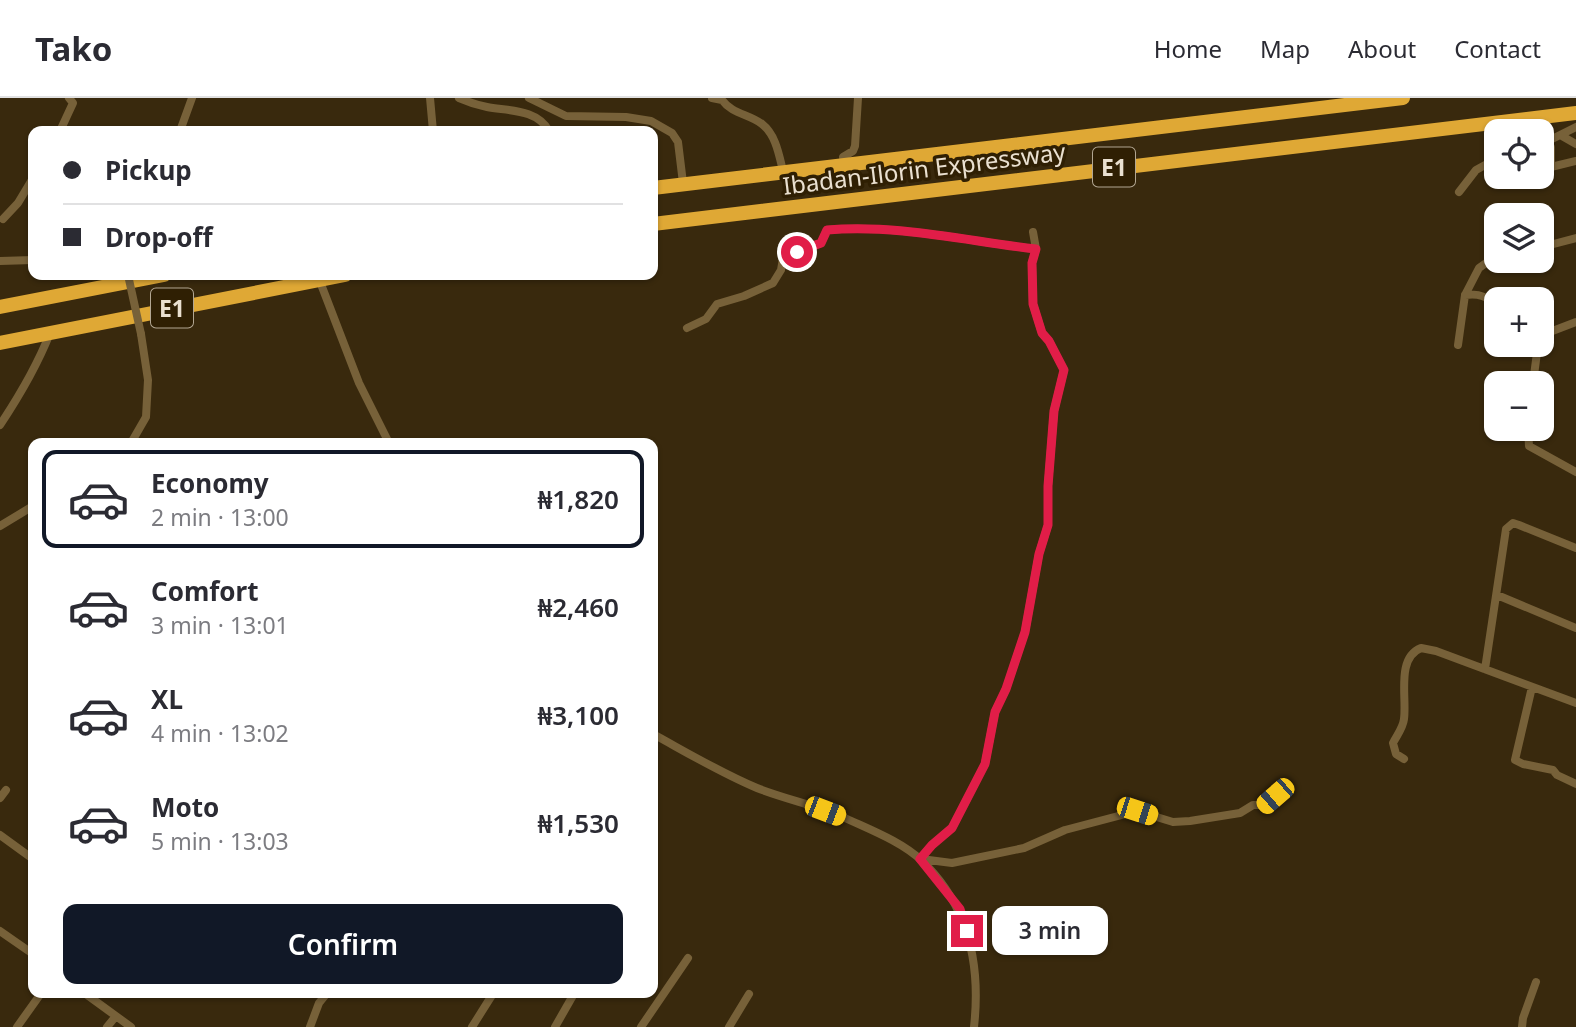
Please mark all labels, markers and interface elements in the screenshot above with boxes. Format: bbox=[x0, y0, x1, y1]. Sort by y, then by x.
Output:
text: Tako bbox=[35, 26, 112, 71]
text: Home bbox=[1154, 32, 1222, 65]
text: Map bbox=[1260, 32, 1310, 65]
text: About bbox=[1348, 32, 1416, 65]
text: Contact bbox=[1454, 32, 1541, 65]
map controls bbox=[1484, 119, 1554, 441]
button: locate bbox=[1484, 119, 1554, 189]
street label: Ibadan-Ilorin Expressway bbox=[781, 134, 1068, 202]
road number: E1 bbox=[1093, 148, 1135, 186]
text: Pickup bbox=[105, 152, 192, 188]
button: layers bbox=[1484, 203, 1554, 273]
text: Drop-off bbox=[105, 219, 212, 255]
route start bbox=[781, 236, 813, 268]
button: + bbox=[1484, 287, 1554, 357]
road number: E1 bbox=[151, 288, 193, 328]
button: − bbox=[1484, 371, 1554, 441]
text: Economy bbox=[151, 465, 269, 501]
icon: car bbox=[67, 468, 130, 531]
text: ₦1,820 bbox=[537, 481, 619, 517]
text: 2 min · 13:00 bbox=[151, 501, 289, 533]
text: Comfort bbox=[151, 573, 259, 609]
icon: car bbox=[67, 576, 130, 639]
text: ₦2,460 bbox=[537, 589, 619, 625]
text: 3 min · 13:01 bbox=[151, 609, 289, 641]
text: XL bbox=[151, 681, 183, 717]
icon: car bbox=[67, 684, 130, 747]
text: ₦3,100 bbox=[537, 697, 619, 733]
text: 4 min · 13:02 bbox=[151, 717, 289, 749]
car bbox=[1253, 774, 1298, 818]
text: Moto bbox=[151, 789, 219, 825]
icon: car bbox=[67, 792, 130, 855]
car bbox=[802, 794, 849, 828]
car bbox=[1114, 795, 1161, 827]
text: ₦1,530 bbox=[537, 805, 619, 841]
text: 5 min · 13:03 bbox=[151, 825, 289, 857]
button: Confirm bbox=[63, 904, 623, 984]
callout: 3 min bbox=[992, 906, 1107, 956]
text: 3 min bbox=[1019, 914, 1081, 946]
route end bbox=[951, 915, 983, 947]

